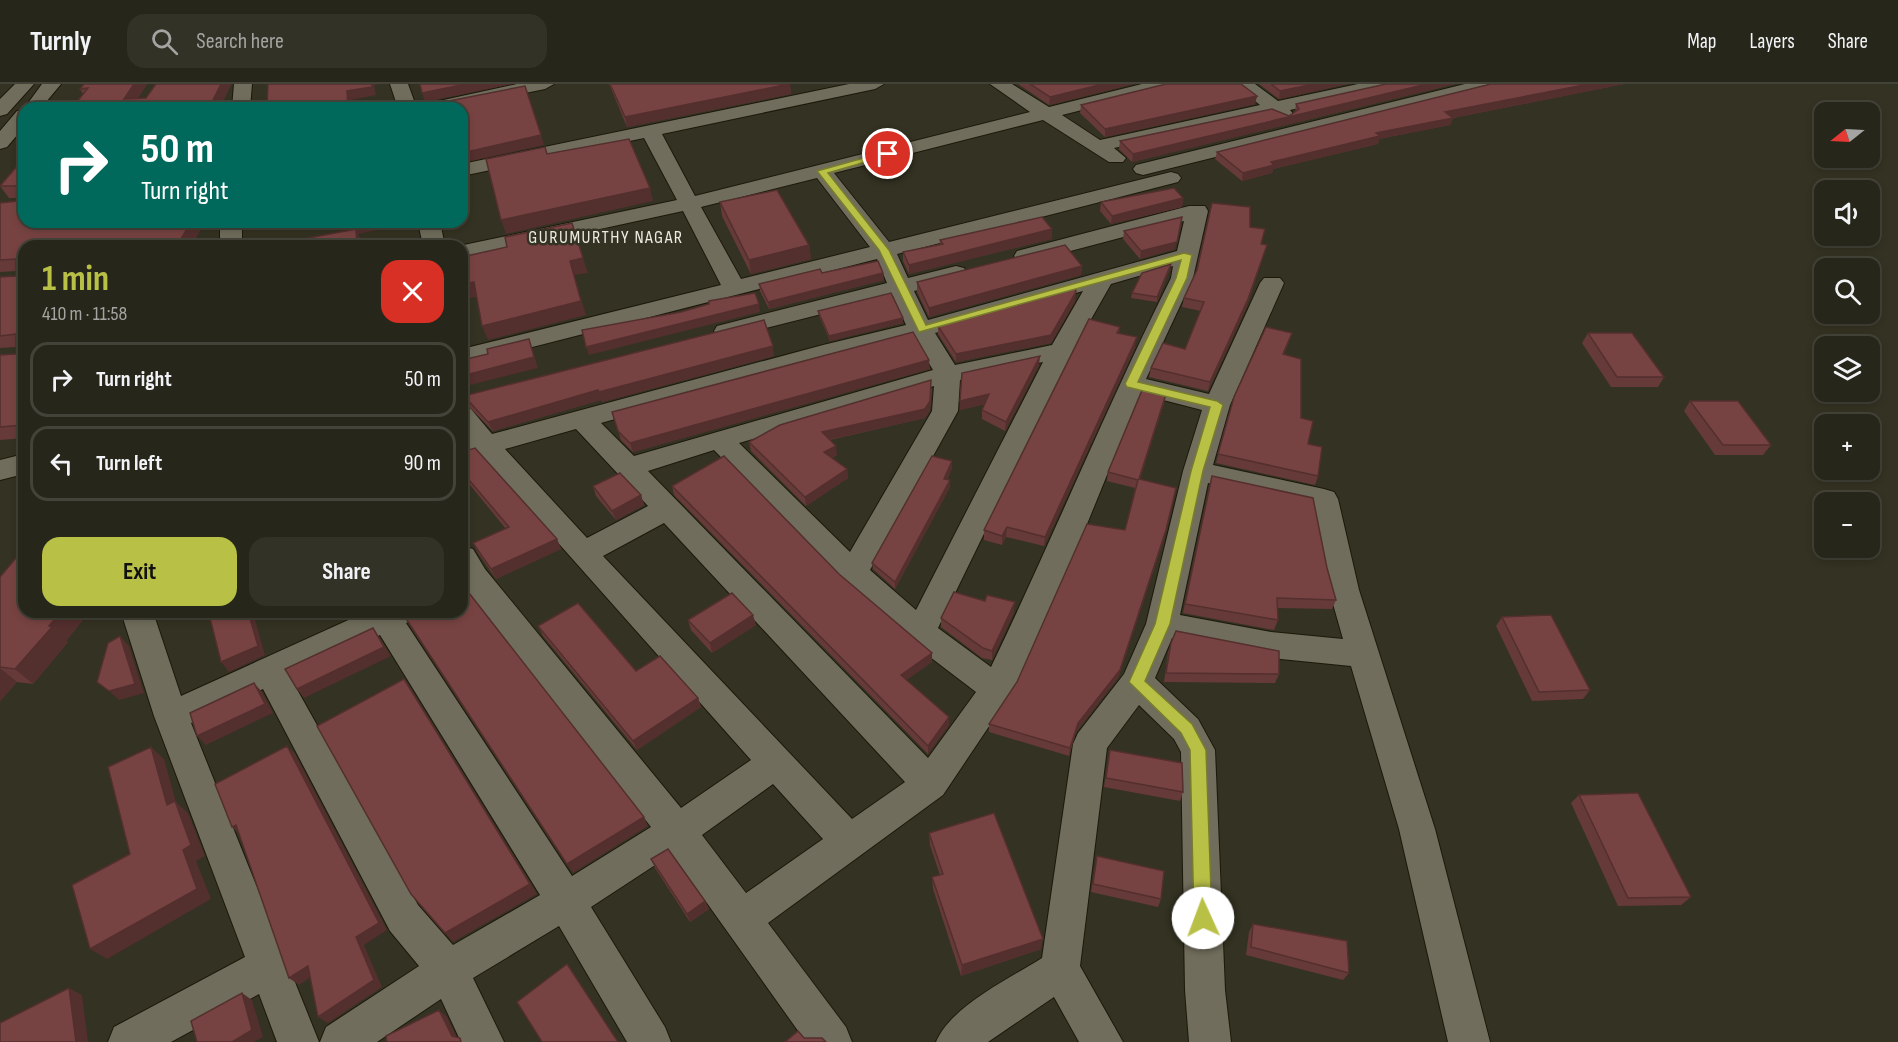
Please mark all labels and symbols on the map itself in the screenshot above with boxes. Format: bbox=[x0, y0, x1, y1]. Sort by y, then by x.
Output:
north arrow bbox=[1814, 102, 1880, 168]
pin bbox=[862, 128, 913, 179]
district label: GURUMURTHY NAGAR bbox=[528, 227, 684, 248]
position arrow bbox=[1171, 886, 1235, 950]

